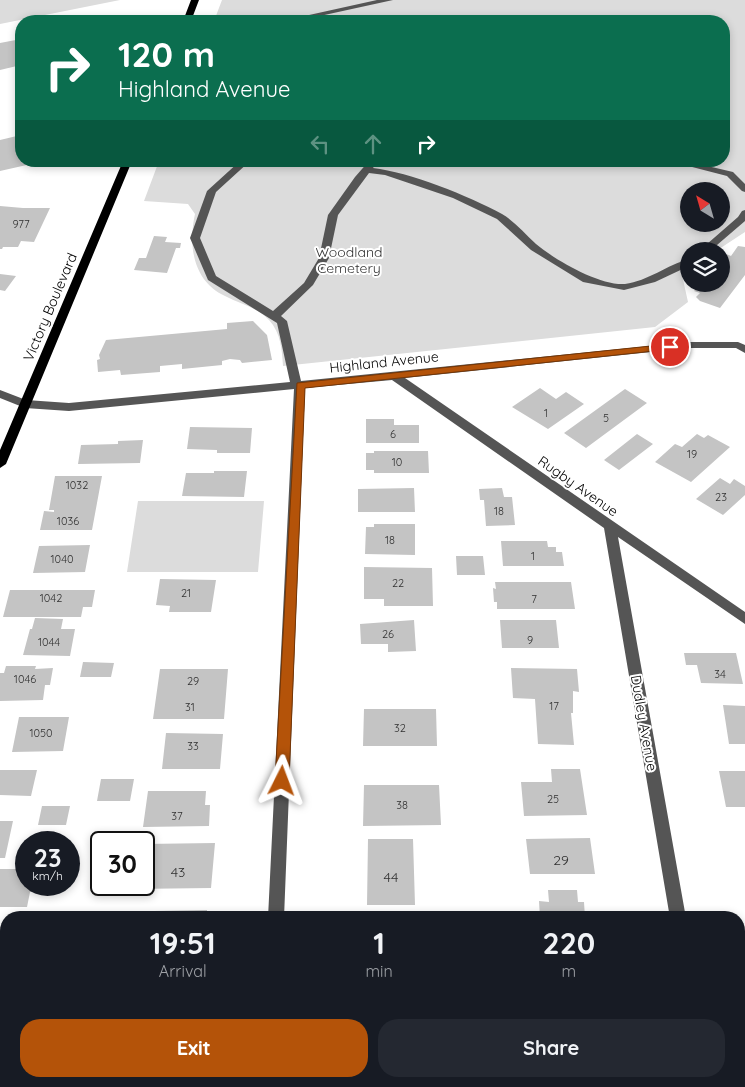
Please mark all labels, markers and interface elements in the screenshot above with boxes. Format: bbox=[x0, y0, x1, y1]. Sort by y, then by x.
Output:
text: 120 m bbox=[118, 32, 215, 76]
icon: right bbox=[35, 35, 100, 100]
text: Highland Avenue bbox=[118, 75, 290, 103]
icon: left bbox=[306, 130, 334, 158]
icon: ahead bbox=[359, 130, 387, 158]
icon: right bbox=[412, 130, 440, 158]
north arrow bbox=[680, 182, 730, 232]
map controls bbox=[680, 182, 730, 292]
house number: 977 bbox=[12, 217, 30, 231]
button: layers bbox=[680, 242, 730, 292]
park label: Woodland Cemetery bbox=[316, 243, 383, 277]
street label: Victory Boulevard bbox=[19, 250, 81, 364]
pin bbox=[649, 326, 691, 368]
icon: arrive bbox=[656, 333, 684, 361]
street label: Highland Avenue bbox=[328, 347, 440, 377]
house number: 1 bbox=[544, 406, 548, 420]
house number: 5 bbox=[603, 411, 609, 425]
house number: 6 bbox=[390, 427, 396, 441]
house number: 19 bbox=[687, 447, 697, 461]
street label: Rugby Avenue bbox=[534, 452, 622, 520]
house number: 10 bbox=[392, 455, 402, 469]
house number: 1032 bbox=[66, 478, 88, 492]
house number: 23 bbox=[715, 490, 727, 504]
house number: 18 bbox=[494, 504, 504, 518]
house number: 1036 bbox=[57, 514, 79, 528]
house number: 18 bbox=[385, 533, 395, 547]
house number: 1 bbox=[531, 549, 535, 563]
house number: 1040 bbox=[51, 552, 73, 566]
house number: 22 bbox=[392, 576, 404, 590]
house number: 21 bbox=[181, 586, 191, 600]
house number: 1042 bbox=[40, 591, 62, 605]
house number: 7 bbox=[531, 592, 537, 606]
house number: 26 bbox=[382, 627, 394, 641]
house number: 9 bbox=[527, 633, 533, 647]
house number: 1044 bbox=[38, 635, 60, 649]
house number: 34 bbox=[714, 667, 726, 681]
house number: 1046 bbox=[14, 672, 36, 686]
house number: 29 bbox=[187, 674, 199, 688]
street label: Dudley Avenue bbox=[627, 674, 661, 772]
house number: 17 bbox=[549, 699, 559, 713]
house number: 31 bbox=[185, 700, 195, 714]
house number: 32 bbox=[394, 721, 406, 735]
house number: 1050 bbox=[29, 726, 53, 740]
house number: 33 bbox=[187, 739, 199, 753]
position arrow bbox=[255, 754, 307, 806]
house number: 25 bbox=[547, 792, 559, 806]
house number: 38 bbox=[396, 798, 408, 812]
house number: 37 bbox=[171, 809, 183, 823]
speed limit sign: 30 bbox=[90, 831, 155, 896]
text: 23 bbox=[34, 842, 61, 873]
house number: 29 bbox=[553, 851, 569, 869]
house number: 43 bbox=[171, 863, 185, 881]
text: km/h bbox=[32, 868, 63, 883]
house number: 44 bbox=[384, 868, 398, 886]
text: 19:51 bbox=[150, 924, 216, 962]
text: 1 bbox=[373, 924, 385, 962]
text: 220 bbox=[543, 924, 595, 962]
text: Arrival bbox=[159, 961, 207, 981]
text: min bbox=[366, 961, 393, 981]
text: m bbox=[562, 961, 576, 981]
button: Exit bbox=[20, 1019, 368, 1077]
button: Share bbox=[378, 1019, 725, 1077]

